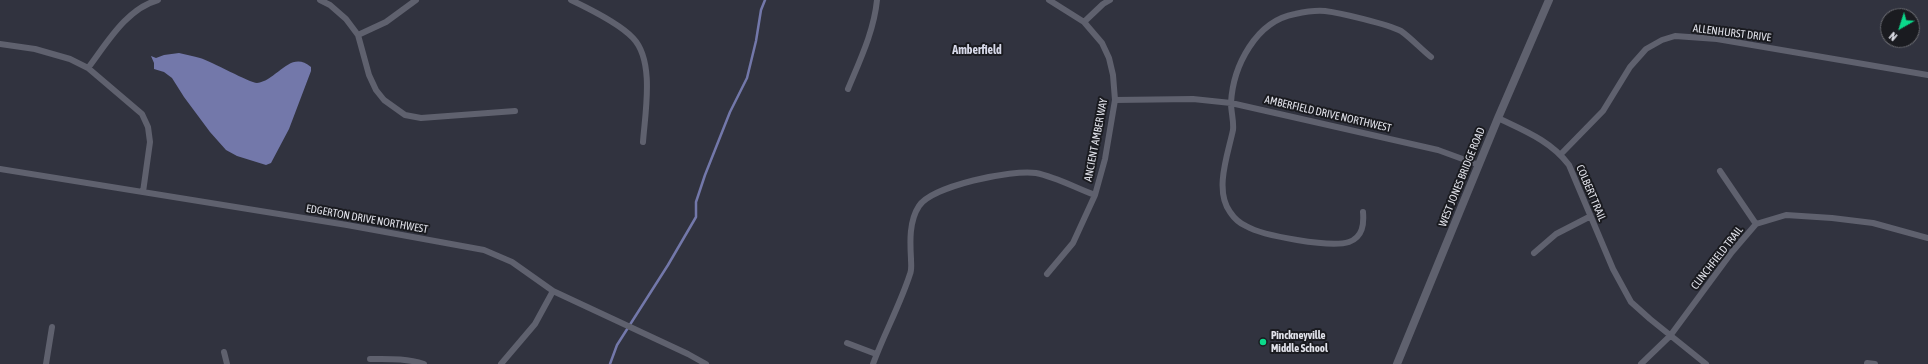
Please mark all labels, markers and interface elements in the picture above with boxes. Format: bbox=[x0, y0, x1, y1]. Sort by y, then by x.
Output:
north arrow bbox=[1880, 8, 1920, 48]
street label: ALLENHURST DRIVE bbox=[1692, 22, 1772, 44]
text: N bbox=[1887, 30, 1899, 43]
district label: Amberfield bbox=[952, 43, 1002, 57]
street label: AMBERFIELD DRIVE NORTHWEST bbox=[1263, 93, 1393, 135]
street label: ANCIENT AMBER WAY bbox=[1081, 97, 1111, 183]
street label: WEST JONES BRIDGE ROAD bbox=[1436, 125, 1488, 229]
street label: COLBERT TRAIL bbox=[1573, 163, 1609, 223]
street label: EDGERTON DRIVE NORTHWEST bbox=[305, 202, 429, 236]
street label: CLINCHFIELD TRAIL bbox=[1688, 224, 1746, 292]
place label: Pinckneyville Middle School bbox=[1271, 329, 1328, 355]
marker: Pinckneyville Middle School bbox=[1258, 337, 1268, 347]

